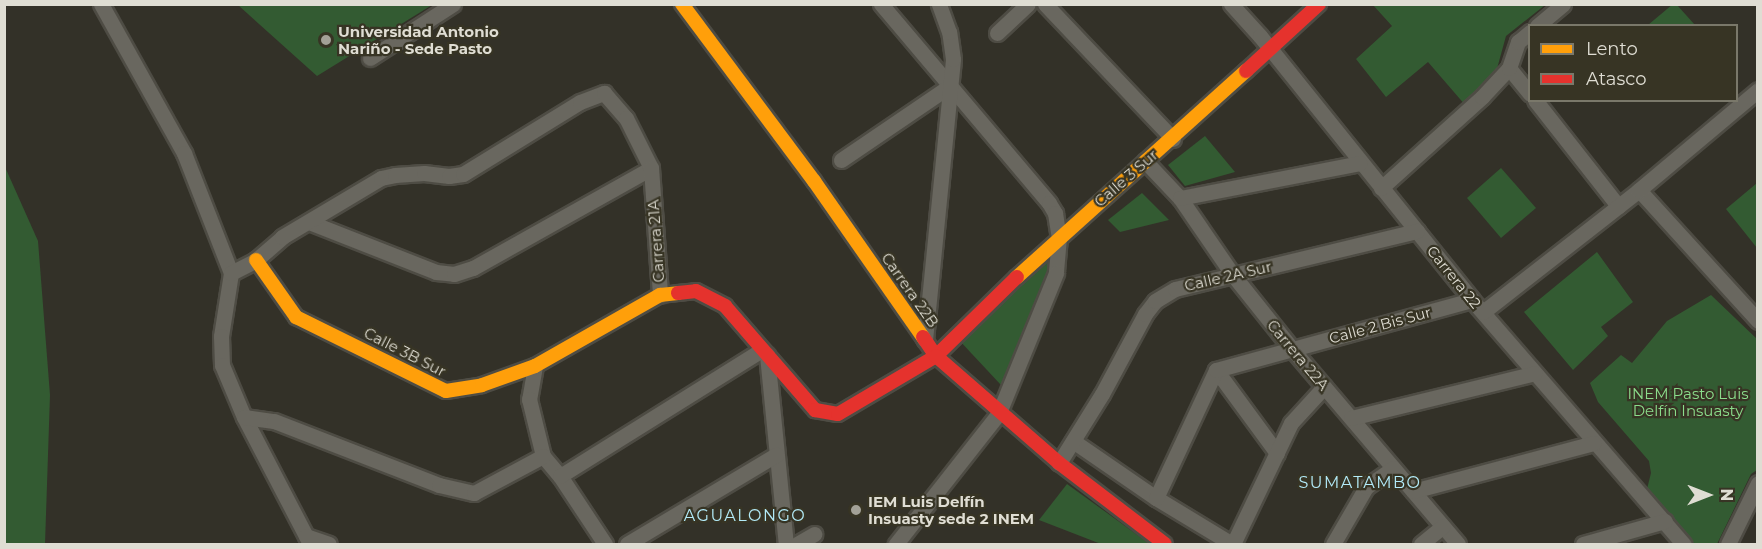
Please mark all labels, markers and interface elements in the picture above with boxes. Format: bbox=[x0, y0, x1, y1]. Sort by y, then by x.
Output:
place label: Universidad Antonio Nariño - Sede Pasto bbox=[338, 22, 499, 57]
legend bbox=[1528, 24, 1738, 102]
marker: Universidad Antonio Nariño - Sede Pasto bbox=[319, 33, 333, 47]
text: Lento bbox=[1586, 38, 1638, 60]
text: Atasco bbox=[1586, 68, 1646, 90]
street label: Calle 3 Sur bbox=[1091, 146, 1161, 210]
street label: Carrera 21A bbox=[644, 199, 668, 283]
street label: Carrera 22 bbox=[1423, 242, 1485, 312]
street label: Carrera 22B bbox=[878, 249, 942, 331]
street label: Calle 2A Sur bbox=[1183, 257, 1273, 295]
street label: Calle 2 Bis Sur bbox=[1327, 303, 1433, 347]
street label: Carrera 22A bbox=[1263, 316, 1333, 394]
street label: Calle 3B Sur bbox=[361, 324, 449, 380]
park label: INEM Pasto Luis Delfín Insuasty bbox=[1627, 384, 1749, 419]
north arrow bbox=[1678, 465, 1738, 525]
district label: SUMATAMBO bbox=[1298, 473, 1422, 493]
text: N bbox=[1717, 489, 1736, 501]
place label: IEM Luis Delfín Insuasty sede 2 INEM bbox=[868, 492, 1034, 527]
marker: IEM Luis Delfín Insuasty sede 2 INEM bbox=[849, 503, 863, 517]
district label: AGUALONGO bbox=[684, 506, 806, 526]

